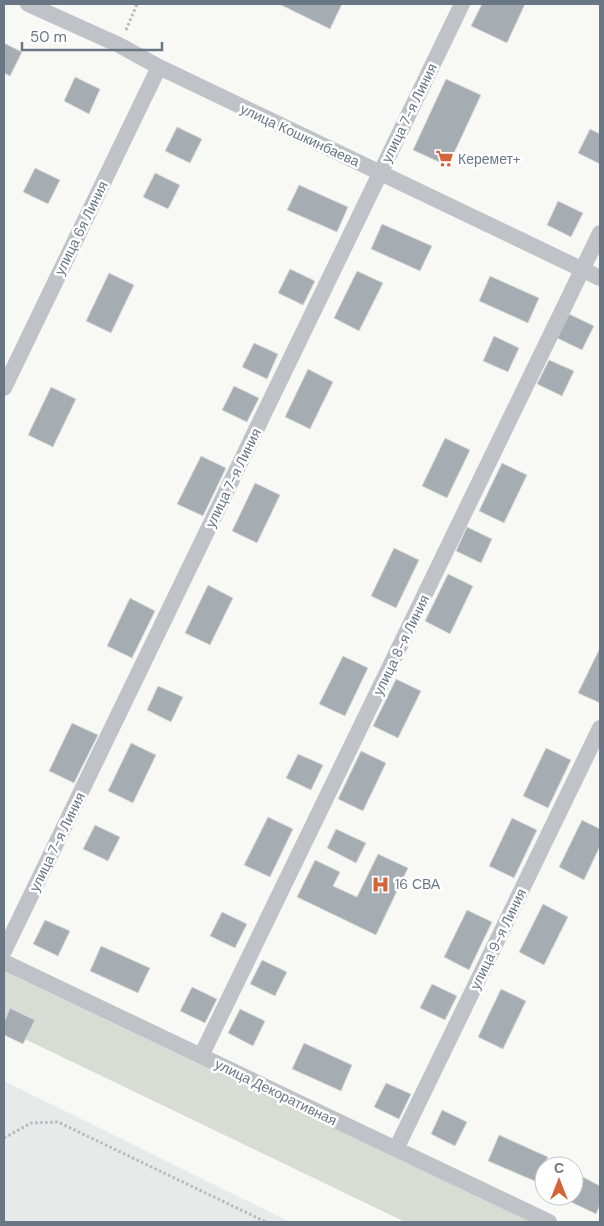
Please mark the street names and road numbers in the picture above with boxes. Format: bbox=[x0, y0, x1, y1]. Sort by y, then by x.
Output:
street label: улица 7-я Линия bbox=[377, 60, 441, 166]
street label: улица Кошкинбаева bbox=[238, 99, 363, 171]
street label: улица 6я Линия bbox=[50, 178, 112, 278]
street label: улица 7-я Линия bbox=[201, 425, 265, 531]
street label: улица 8-я Линия bbox=[369, 592, 433, 698]
street label: улица 7-я Линия bbox=[25, 789, 89, 895]
street label: улица 9-я Линия bbox=[466, 886, 530, 992]
street label: улица Декоративная bbox=[212, 1055, 340, 1129]

